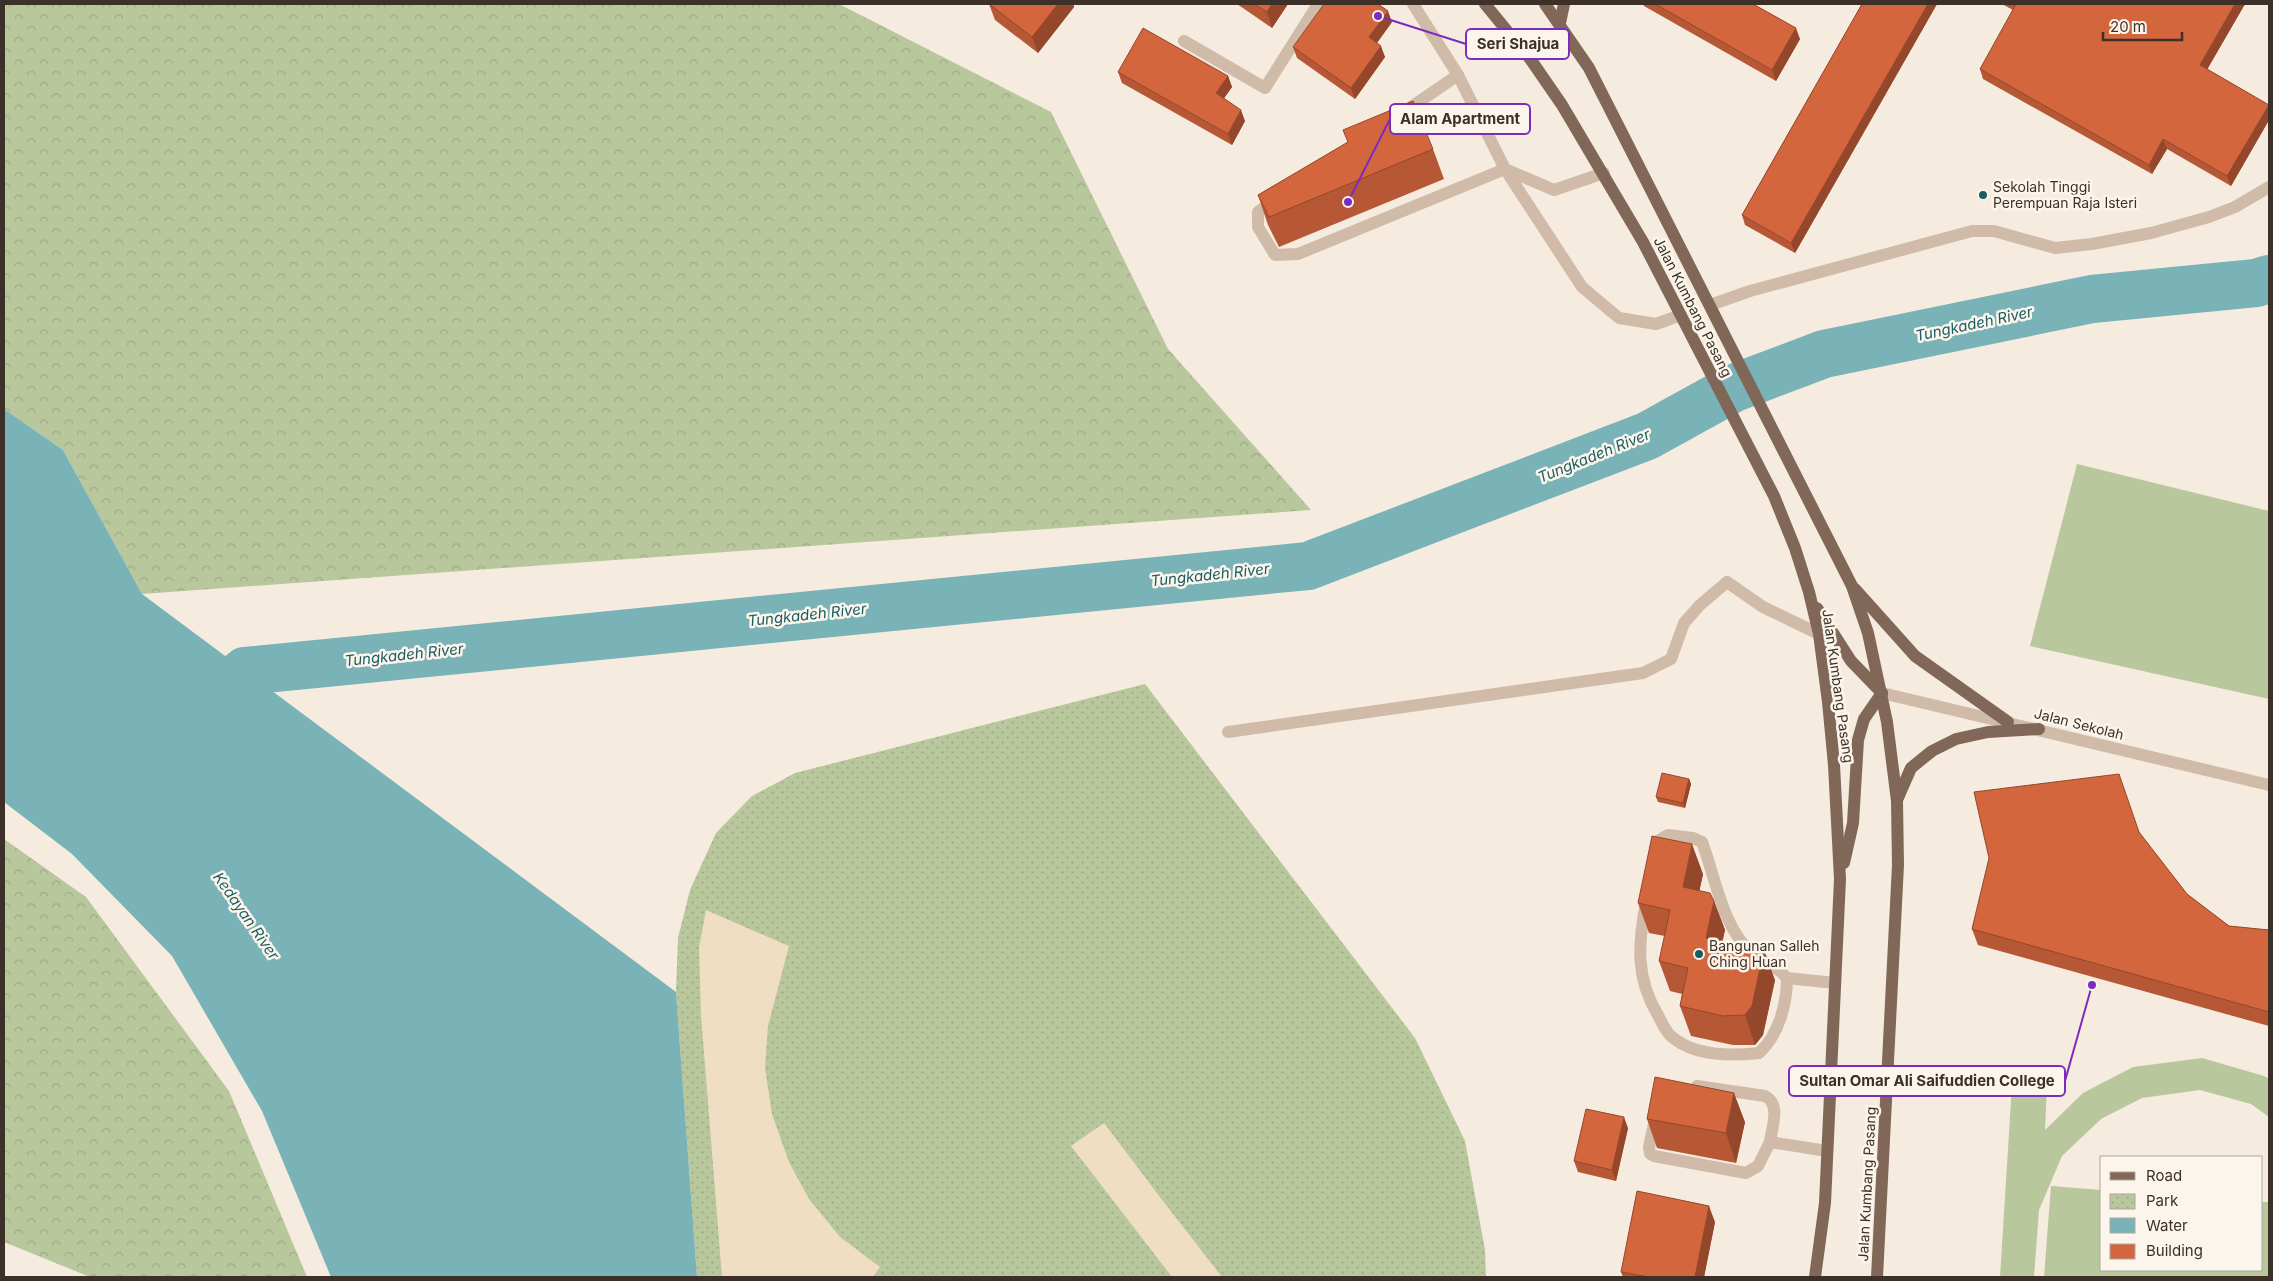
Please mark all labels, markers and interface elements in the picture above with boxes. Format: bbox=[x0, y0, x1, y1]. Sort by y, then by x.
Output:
scale bar bbox=[2103, 10, 2182, 42]
text: 20 m bbox=[2110, 17, 2146, 36]
callout: Seri Shajua bbox=[1466, 29, 1569, 59]
text: Seri Shajua bbox=[1477, 34, 1559, 53]
callout: Alam Apartment bbox=[1390, 104, 1530, 134]
text: Alam Apartment bbox=[1400, 109, 1521, 128]
place label: Sekolah Tinggi Perempuan Raja Isteri bbox=[1993, 178, 2137, 211]
marker: Sekolah Tinggi Perempuan Raja Isteri bbox=[1977, 189, 1989, 201]
street label: Jalan Kumbang Pasang bbox=[1651, 234, 1736, 380]
water label: Tungkadeh River bbox=[1914, 302, 2035, 345]
water label: Tungkadeh River bbox=[1535, 424, 1653, 487]
water label: Tungkadeh River bbox=[1150, 559, 1271, 590]
water label: Tungkadeh River bbox=[747, 599, 868, 630]
street label: Jalan Kumbang Pasang bbox=[1819, 608, 1858, 764]
water label: Tungkadeh River bbox=[344, 639, 465, 670]
street label: Jalan Sekolah bbox=[2033, 704, 2126, 743]
water label: Kedayan River bbox=[209, 868, 284, 963]
place label: Bangunan Salleh Ching Huan bbox=[1709, 937, 1820, 970]
marker: Bangunan Salleh Ching Huan bbox=[1693, 948, 1705, 960]
callout: Sultan Omar Ali Saifuddien College bbox=[1789, 1066, 2065, 1096]
text: Sultan Omar Ali Saifuddien College bbox=[1799, 1071, 2055, 1090]
street label: Jalan Kumbang Pasang bbox=[1854, 1106, 1879, 1262]
legend bbox=[2100, 1156, 2263, 1271]
text: Road bbox=[2146, 1166, 2182, 1185]
text: Park bbox=[2146, 1191, 2179, 1210]
text: Water bbox=[2146, 1216, 2188, 1235]
text: Building bbox=[2146, 1241, 2203, 1260]

